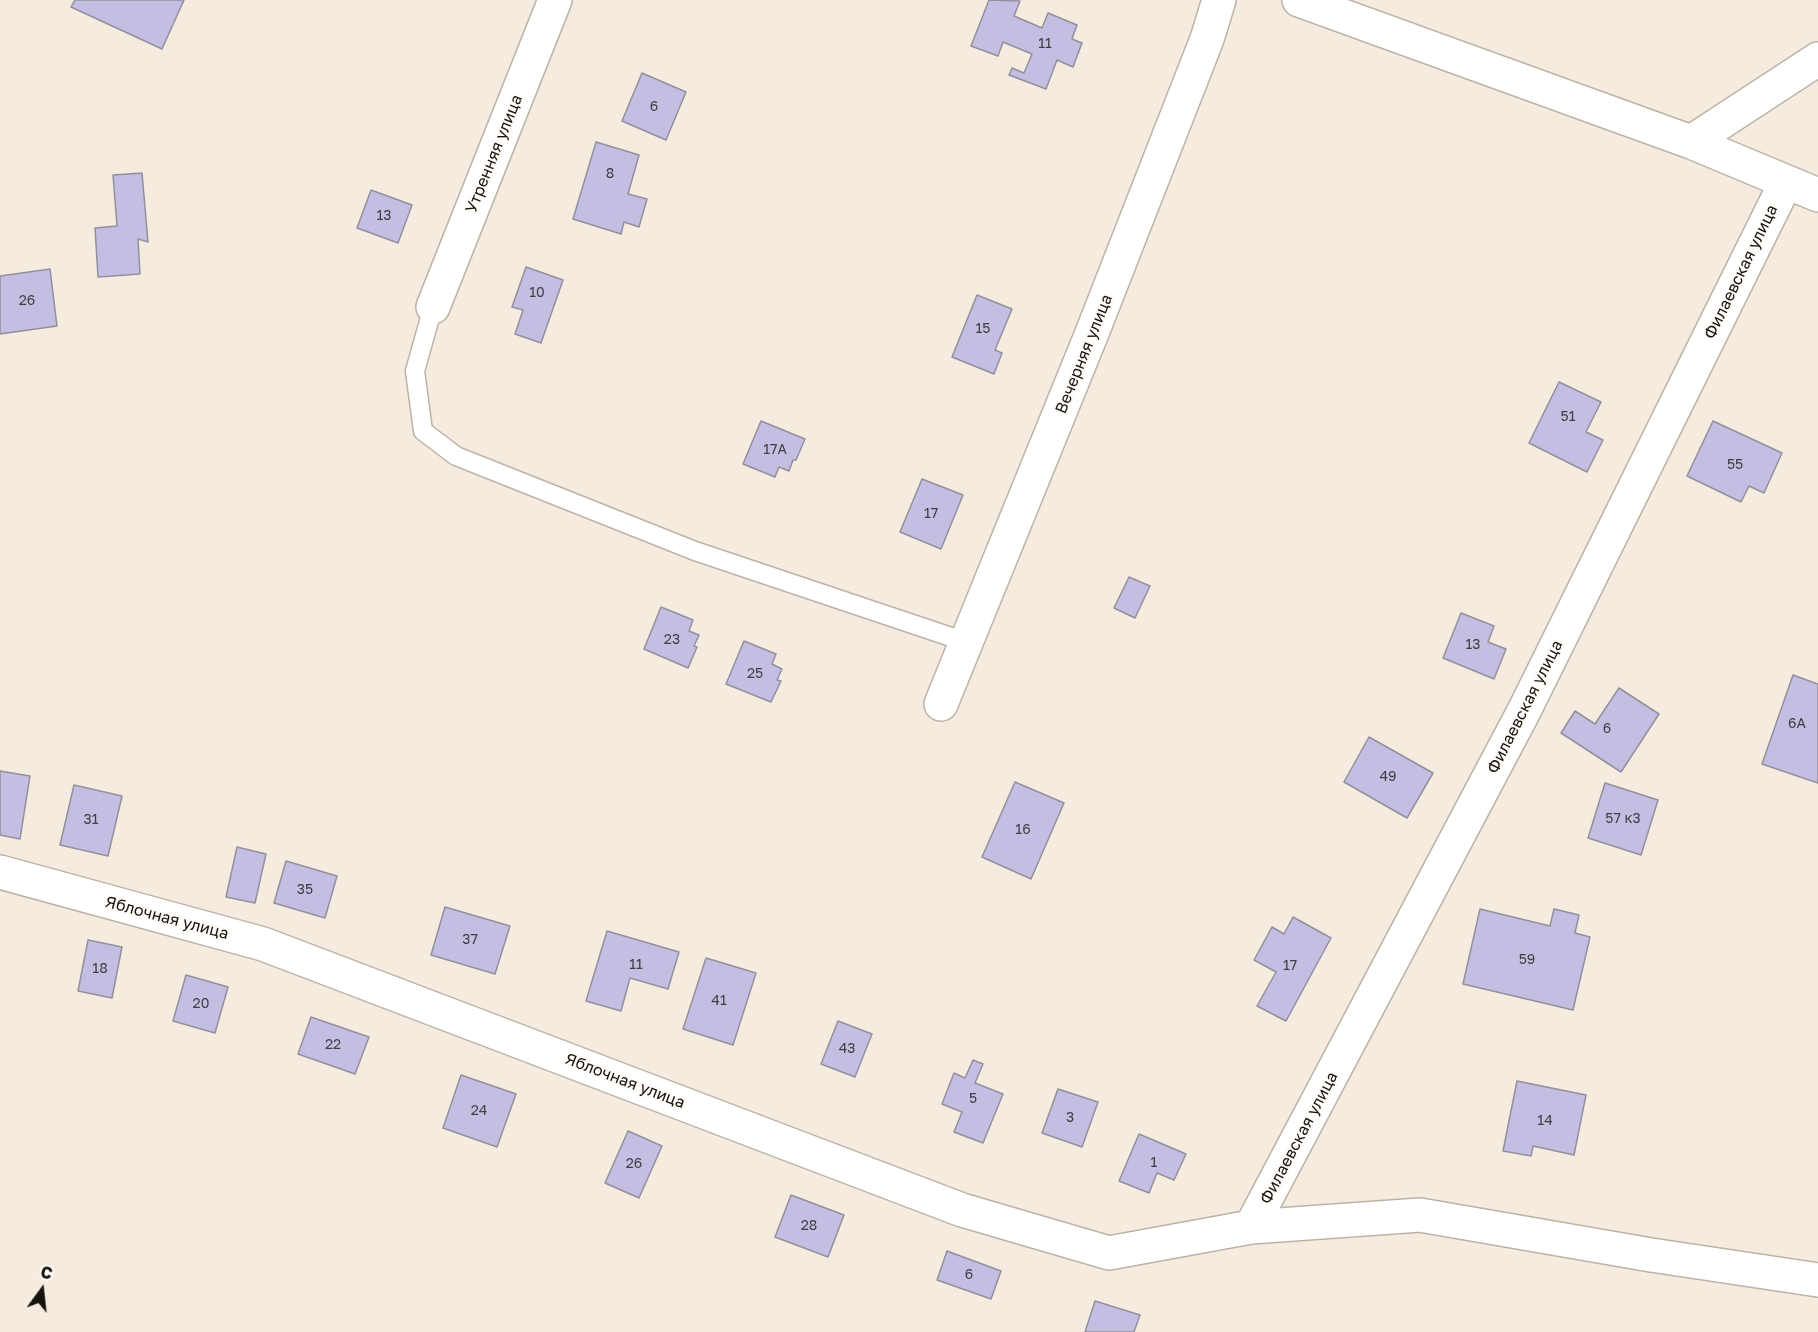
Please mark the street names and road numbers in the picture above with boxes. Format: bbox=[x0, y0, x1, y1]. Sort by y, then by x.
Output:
street label: Утренняя улица bbox=[461, 92, 527, 216]
street label: Филаевская улица bbox=[1700, 202, 1782, 342]
street label: Вечерняя улица bbox=[1051, 292, 1117, 416]
street label: Филаевская улица bbox=[1483, 637, 1567, 777]
street label: Яблочная улица bbox=[103, 892, 231, 944]
street label: Яблочная улица bbox=[562, 1049, 688, 1113]
street label: Филаевская улица bbox=[1256, 1069, 1342, 1207]

